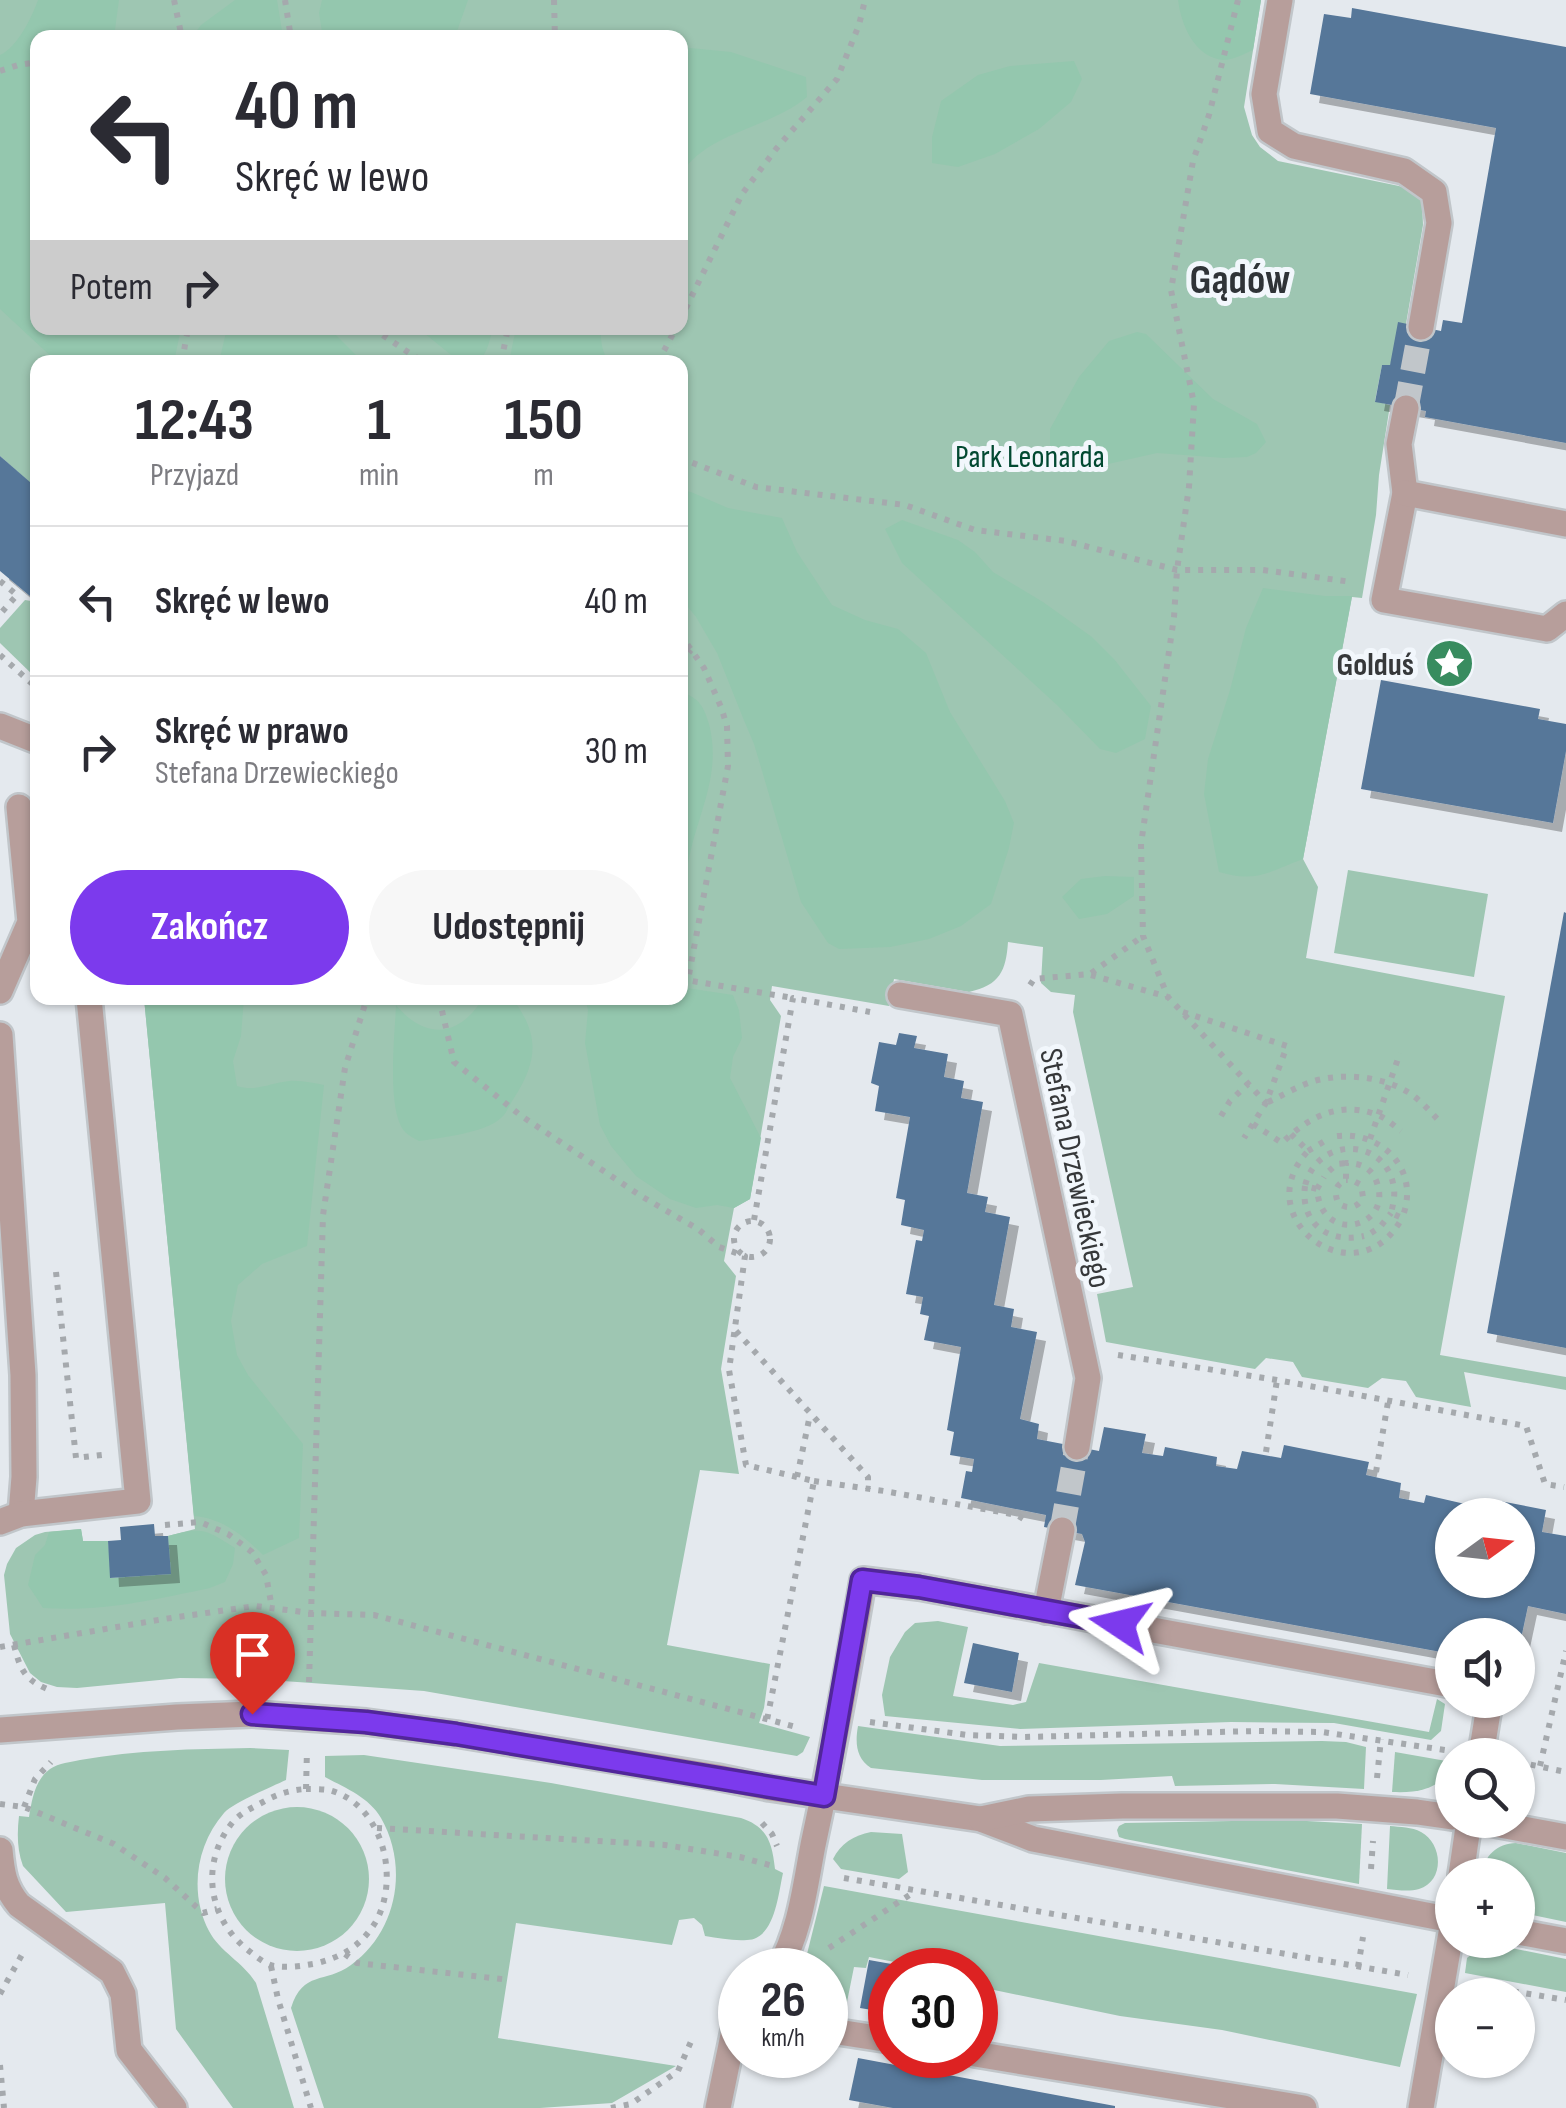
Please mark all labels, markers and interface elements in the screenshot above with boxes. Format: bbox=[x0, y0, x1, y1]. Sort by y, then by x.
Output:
text: 40 m bbox=[235, 65, 358, 149]
icon: left bbox=[70, 70, 200, 200]
text: Skręć w lewo bbox=[235, 150, 429, 205]
district label: Gądów bbox=[1190, 255, 1290, 306]
icon: right bbox=[173, 260, 228, 315]
text: Potem bbox=[70, 265, 153, 310]
text: 12:43 bbox=[135, 385, 254, 457]
text: 1 bbox=[367, 385, 391, 457]
text: 150 bbox=[504, 385, 583, 457]
park label: Park Leonarda bbox=[955, 438, 1105, 477]
text: Przyjazd bbox=[150, 456, 239, 495]
text: min bbox=[359, 456, 399, 495]
text: m bbox=[533, 456, 554, 495]
icon: left bbox=[70, 574, 125, 629]
text: Skręć w lewo bbox=[155, 579, 330, 624]
text: 40 m bbox=[585, 579, 648, 624]
place icon: Golduś bbox=[1423, 638, 1475, 690]
place label: Golduś bbox=[1337, 646, 1414, 685]
text: Skręć w prawo bbox=[155, 709, 349, 754]
icon: right bbox=[70, 724, 125, 779]
text: 30 m bbox=[585, 729, 648, 774]
text: Stefana Drzewieckiego bbox=[155, 754, 399, 793]
button: Zakończ bbox=[70, 870, 349, 985]
button: Udostępnij bbox=[369, 870, 648, 985]
street label: Stefana Drzewieckiego bbox=[1030, 1045, 1119, 1292]
north arrow bbox=[1435, 1498, 1535, 1598]
map controls bbox=[1435, 1498, 1535, 2078]
position arrow bbox=[1068, 1572, 1172, 1676]
pin bbox=[210, 1612, 295, 1715]
button: sound bbox=[1435, 1618, 1535, 1718]
icon: arrive bbox=[225, 1627, 280, 1682]
button: search bbox=[1435, 1738, 1535, 1838]
button: + bbox=[1435, 1858, 1535, 1958]
speed limit sign: 30 bbox=[868, 1948, 998, 2078]
text: 26 bbox=[760, 1971, 806, 2031]
button: − bbox=[1435, 1978, 1535, 2078]
text: km/h bbox=[761, 2023, 805, 2054]

